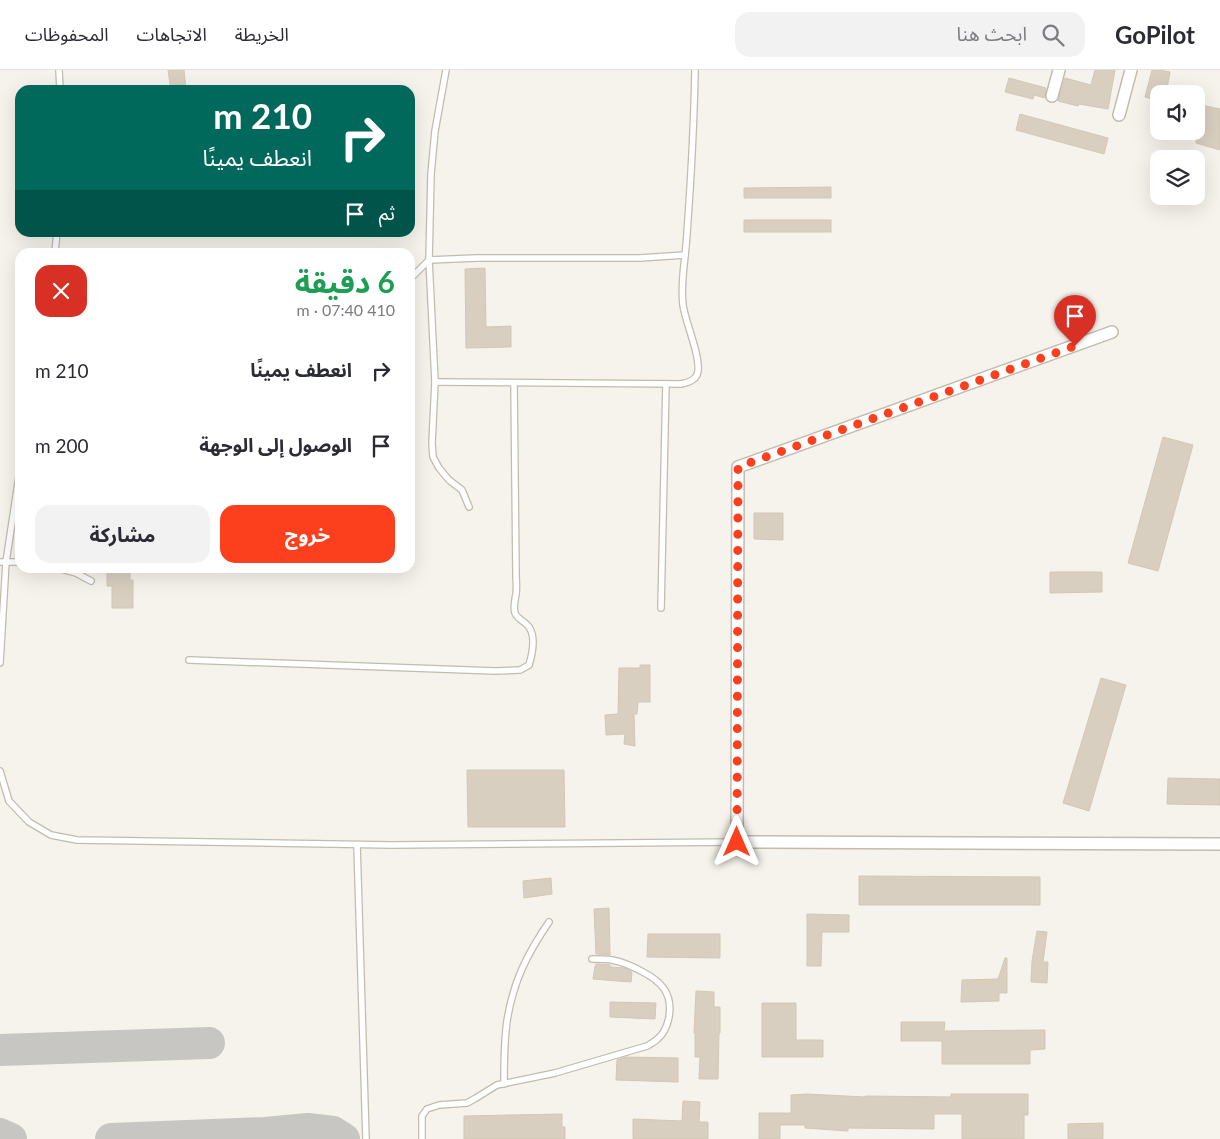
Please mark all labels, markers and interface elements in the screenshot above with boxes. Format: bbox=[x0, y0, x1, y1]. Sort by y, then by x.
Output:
search box bbox=[735, 12, 1085, 57]
text: GoPilot bbox=[1115, 20, 1195, 49]
icon: search bbox=[1039, 21, 1067, 49]
text: ابحث هنا bbox=[957, 22, 1027, 45]
text: المحفوظات bbox=[25, 23, 109, 45]
text: الاتجاهات bbox=[137, 23, 207, 45]
text: الخريطة bbox=[235, 23, 289, 45]
map controls bbox=[1150, 85, 1205, 205]
button: sound bbox=[1150, 85, 1205, 140]
text: 210 m bbox=[213, 94, 312, 136]
icon: right bbox=[330, 105, 395, 170]
text: انعطف يمينًا bbox=[203, 144, 312, 171]
button: layers bbox=[1150, 150, 1205, 205]
icon: arrive bbox=[341, 200, 369, 228]
text: ثم bbox=[379, 201, 395, 224]
text: 6 دقيقة bbox=[295, 263, 395, 299]
button: close bbox=[35, 265, 87, 317]
pin bbox=[1054, 295, 1096, 346]
text: 410 m · 07:40 bbox=[296, 300, 395, 319]
icon: arrive bbox=[1061, 302, 1089, 330]
icon: right bbox=[367, 357, 395, 385]
text: انعطف يمينًا bbox=[250, 358, 352, 381]
text: 210 m bbox=[35, 359, 89, 382]
icon: arrive bbox=[367, 432, 395, 460]
text: الوصول إلى الوجهة bbox=[199, 433, 352, 456]
text: 200 m bbox=[35, 434, 89, 457]
button: مشاركة bbox=[35, 505, 210, 563]
button: خروج bbox=[220, 505, 395, 563]
position arrow bbox=[710, 815, 762, 867]

